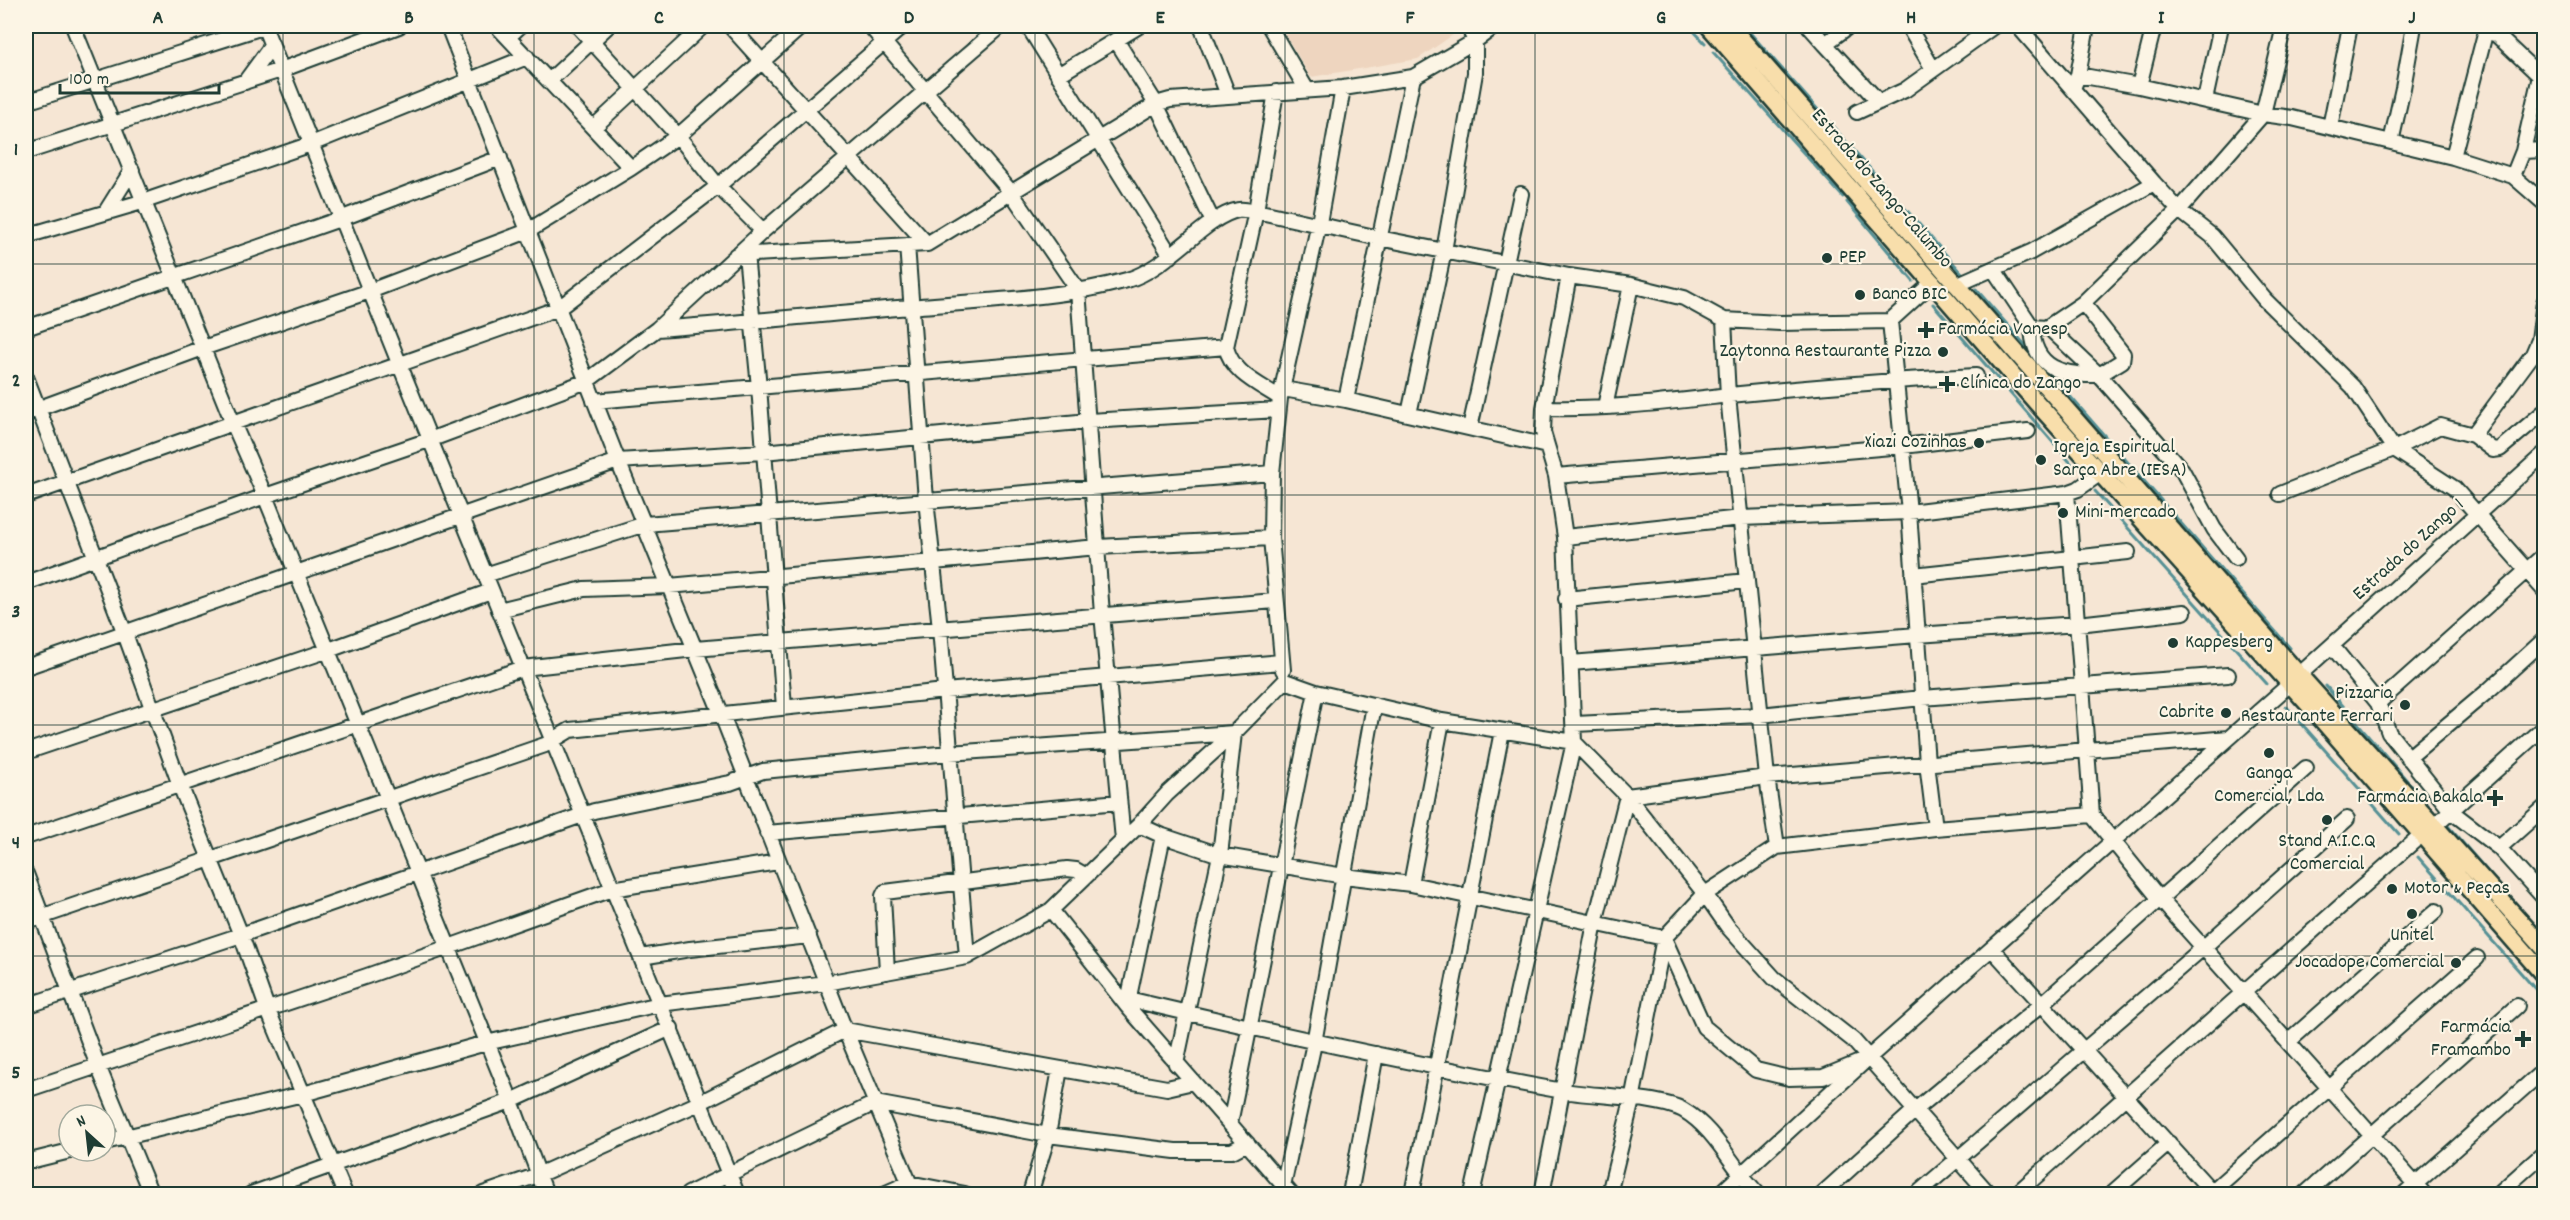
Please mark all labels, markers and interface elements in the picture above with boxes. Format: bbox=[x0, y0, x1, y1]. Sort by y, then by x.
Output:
text: A bbox=[153, 5, 164, 33]
text: B bbox=[404, 5, 414, 33]
text: C bbox=[654, 5, 664, 33]
text: D bbox=[904, 5, 915, 33]
text: E bbox=[1155, 5, 1165, 33]
text: F bbox=[1406, 5, 1416, 33]
text: G bbox=[1656, 5, 1666, 33]
text: H bbox=[1906, 5, 1916, 33]
text: I bbox=[2158, 5, 2165, 33]
text: J bbox=[2408, 5, 2416, 33]
scale bar bbox=[60, 57, 219, 95]
text: 100 m bbox=[69, 68, 109, 93]
street label: Estrada do Zango-Calumbo bbox=[1804, 103, 1958, 275]
text: 1 bbox=[14, 137, 18, 165]
place label: PEP bbox=[1839, 244, 1866, 272]
marker: PEP bbox=[1820, 251, 1834, 265]
place label: Banco BIC bbox=[1872, 281, 1947, 309]
marker: Banco BIC bbox=[1853, 288, 1867, 302]
place label: Farmácia Vanesp bbox=[1938, 316, 2068, 344]
marker: Farmácia Vanesp bbox=[1919, 323, 1933, 337]
place label: Zaytonna Restaurante Pizza bbox=[1720, 338, 1932, 366]
marker: Zaytonna Restaurante Pizza bbox=[1936, 345, 1950, 359]
text: 2 bbox=[12, 368, 20, 396]
place label: Clínica do Zango bbox=[1960, 370, 2081, 398]
marker: Clínica do Zango bbox=[1938, 375, 1956, 393]
place label: Xiazi Cozinhas bbox=[1865, 429, 1967, 457]
place label: Igreja Espiritual Sarça Abre (IESA) bbox=[2053, 434, 2186, 485]
marker: Xiazi Cozinhas bbox=[1972, 436, 1986, 450]
marker: Igreja Espiritual Sarça Abre (IESA) bbox=[2034, 453, 2048, 467]
street label: Estrada do Zango 1 bbox=[2347, 492, 2471, 608]
place label: Mini-mercado bbox=[2075, 499, 2176, 527]
marker: Mini-mercado bbox=[2056, 506, 2070, 520]
text: 3 bbox=[12, 599, 20, 627]
place label: Kappesberg bbox=[2185, 629, 2273, 657]
marker: Kappesberg bbox=[2166, 636, 2180, 650]
place label: Pizzaria Restaurante Ferrari bbox=[2241, 680, 2394, 731]
marker: Pizzaria Restaurante Ferrari bbox=[2398, 698, 2412, 712]
place label: Cabrite bbox=[2159, 699, 2214, 727]
marker: Cabrite bbox=[2219, 706, 2233, 720]
marker: Ganga Comercial, Lda bbox=[2262, 746, 2276, 760]
place label: Ganga Comercial, Lda bbox=[2214, 760, 2325, 811]
place label: Farmácia Bakala bbox=[2357, 784, 2484, 812]
marker: Farmácia Bakala bbox=[2488, 791, 2502, 805]
marker: Stand A.I.C.Q Comercial bbox=[2320, 813, 2334, 827]
place label: Stand A.I.C.Q Comercial bbox=[2278, 828, 2376, 879]
text: 4 bbox=[12, 830, 20, 858]
place label: Motor & Peças bbox=[2404, 875, 2510, 903]
marker: Motor & Peças bbox=[2385, 882, 2399, 896]
marker: Unitel bbox=[2405, 907, 2419, 921]
place label: Unitel bbox=[2390, 922, 2434, 950]
place label: Jocadope Comercial bbox=[2295, 949, 2444, 977]
marker: Jocadope Comercial bbox=[2449, 956, 2463, 970]
place label: Farmácia Framambo bbox=[2431, 1014, 2512, 1065]
marker: Farmácia Framambo bbox=[2516, 1032, 2530, 1046]
text: 5 bbox=[11, 1060, 21, 1088]
north arrow bbox=[57, 1103, 117, 1163]
text: N bbox=[73, 1110, 90, 1134]

